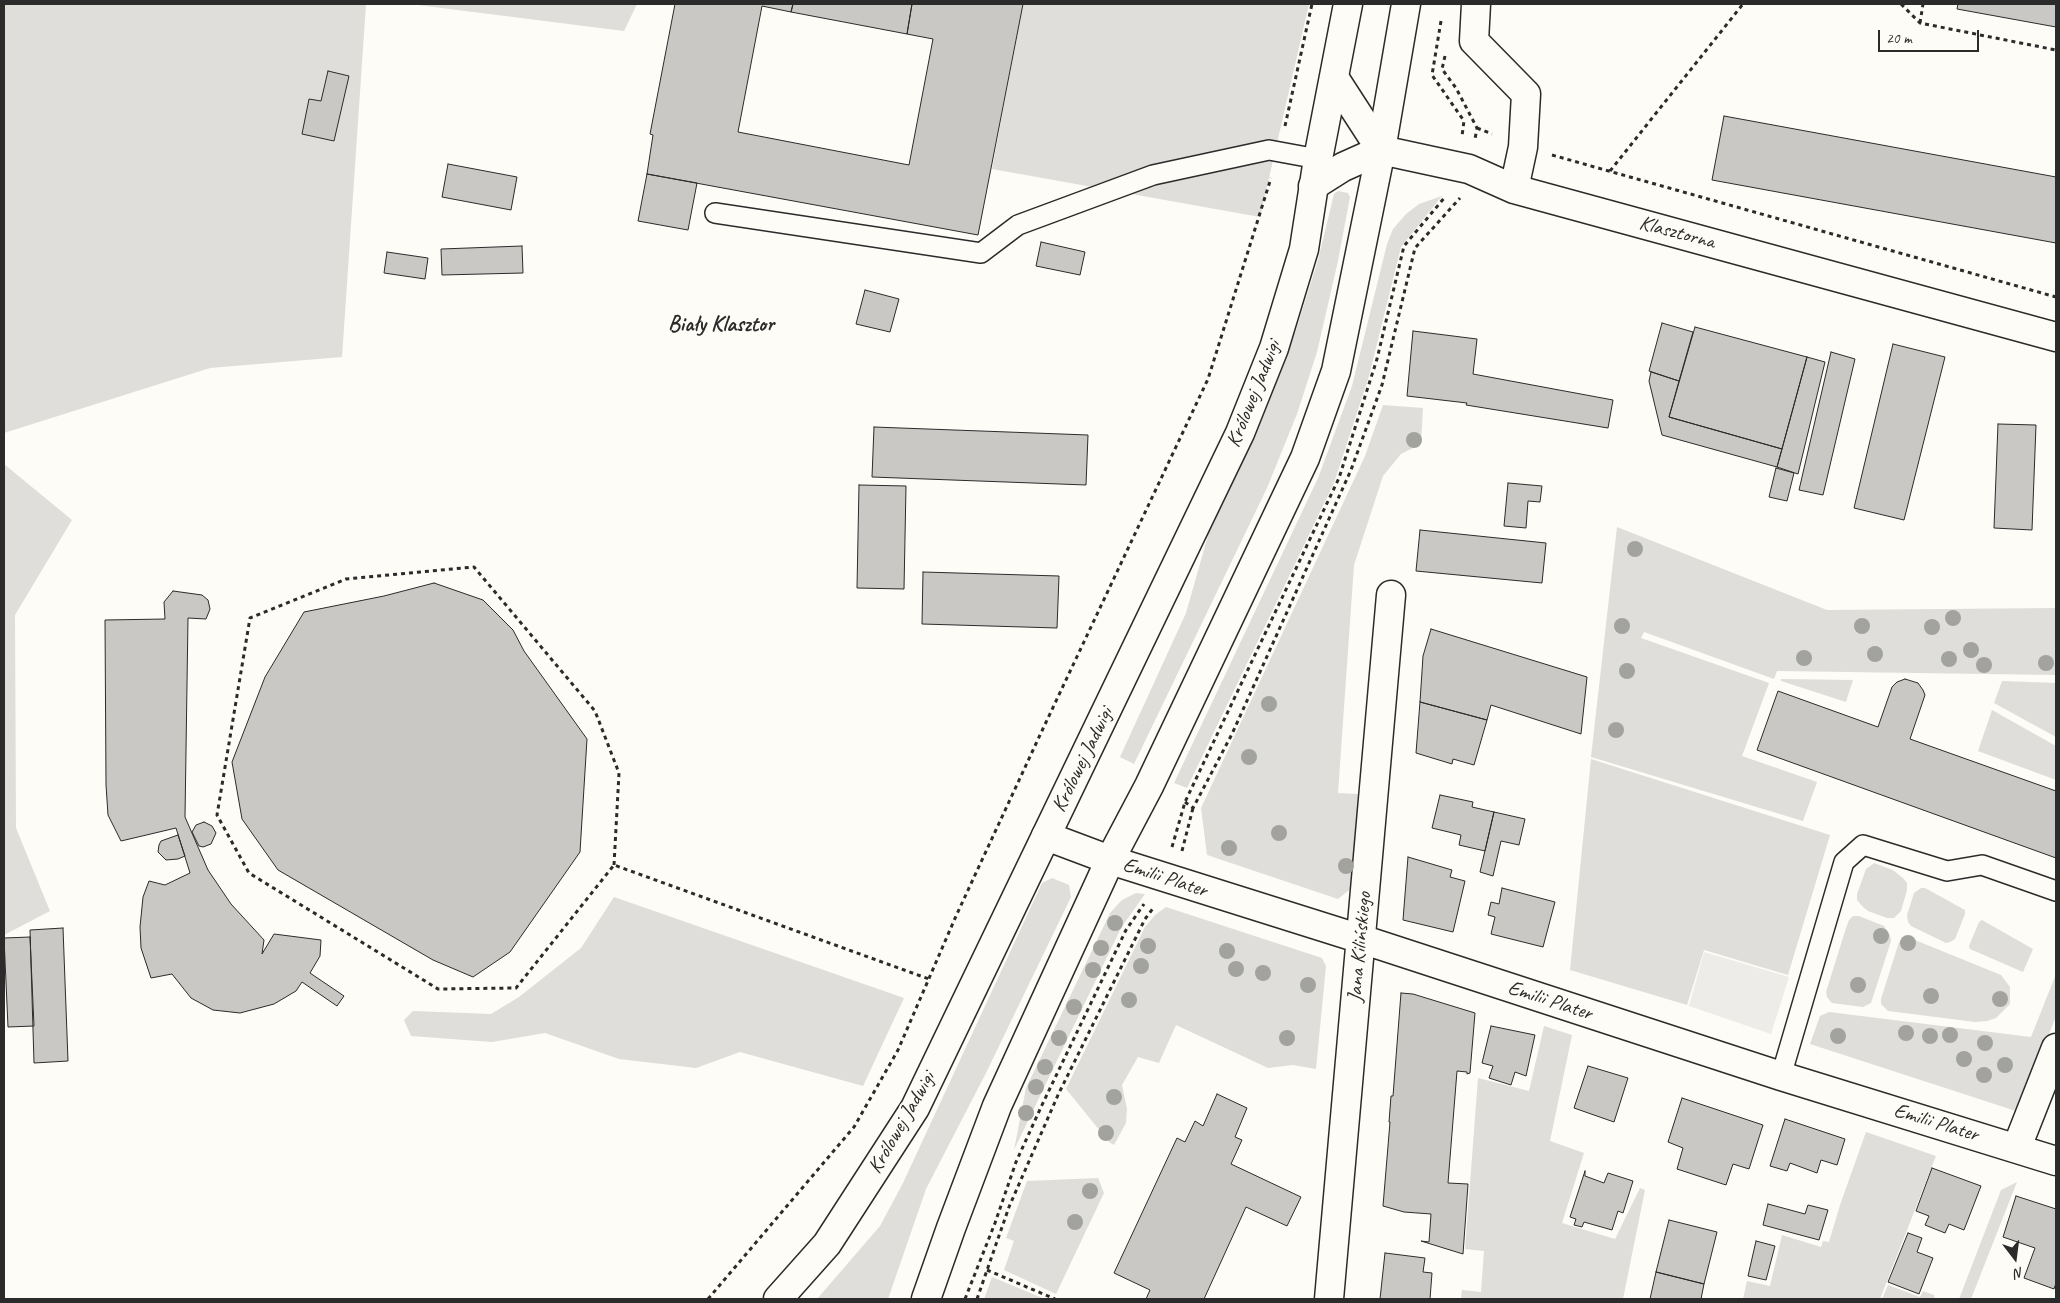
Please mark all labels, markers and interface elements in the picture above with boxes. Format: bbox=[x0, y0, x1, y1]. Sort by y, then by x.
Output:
scale bar bbox=[1880, 20, 1981, 52]
text: 20 m bbox=[1886, 29, 1912, 48]
street label: Klasztorna bbox=[1636, 211, 1718, 255]
district label: Biały Klasztor bbox=[668, 312, 774, 338]
street label: Królowej Jadwigi bbox=[1221, 337, 1287, 451]
street label: Królowej Jadwigi bbox=[1047, 704, 1119, 816]
street label: Emilii Plater bbox=[1120, 853, 1210, 903]
street label: Jana Kilińskiego bbox=[1343, 891, 1377, 1003]
street label: Emilii Plater bbox=[1505, 976, 1595, 1026]
street label: Królowej Jadwigi bbox=[863, 1068, 941, 1178]
street label: Emilii Plater bbox=[1891, 1098, 1981, 1148]
north arrow bbox=[1990, 1233, 2040, 1283]
text: N bbox=[2013, 1264, 2025, 1282]

